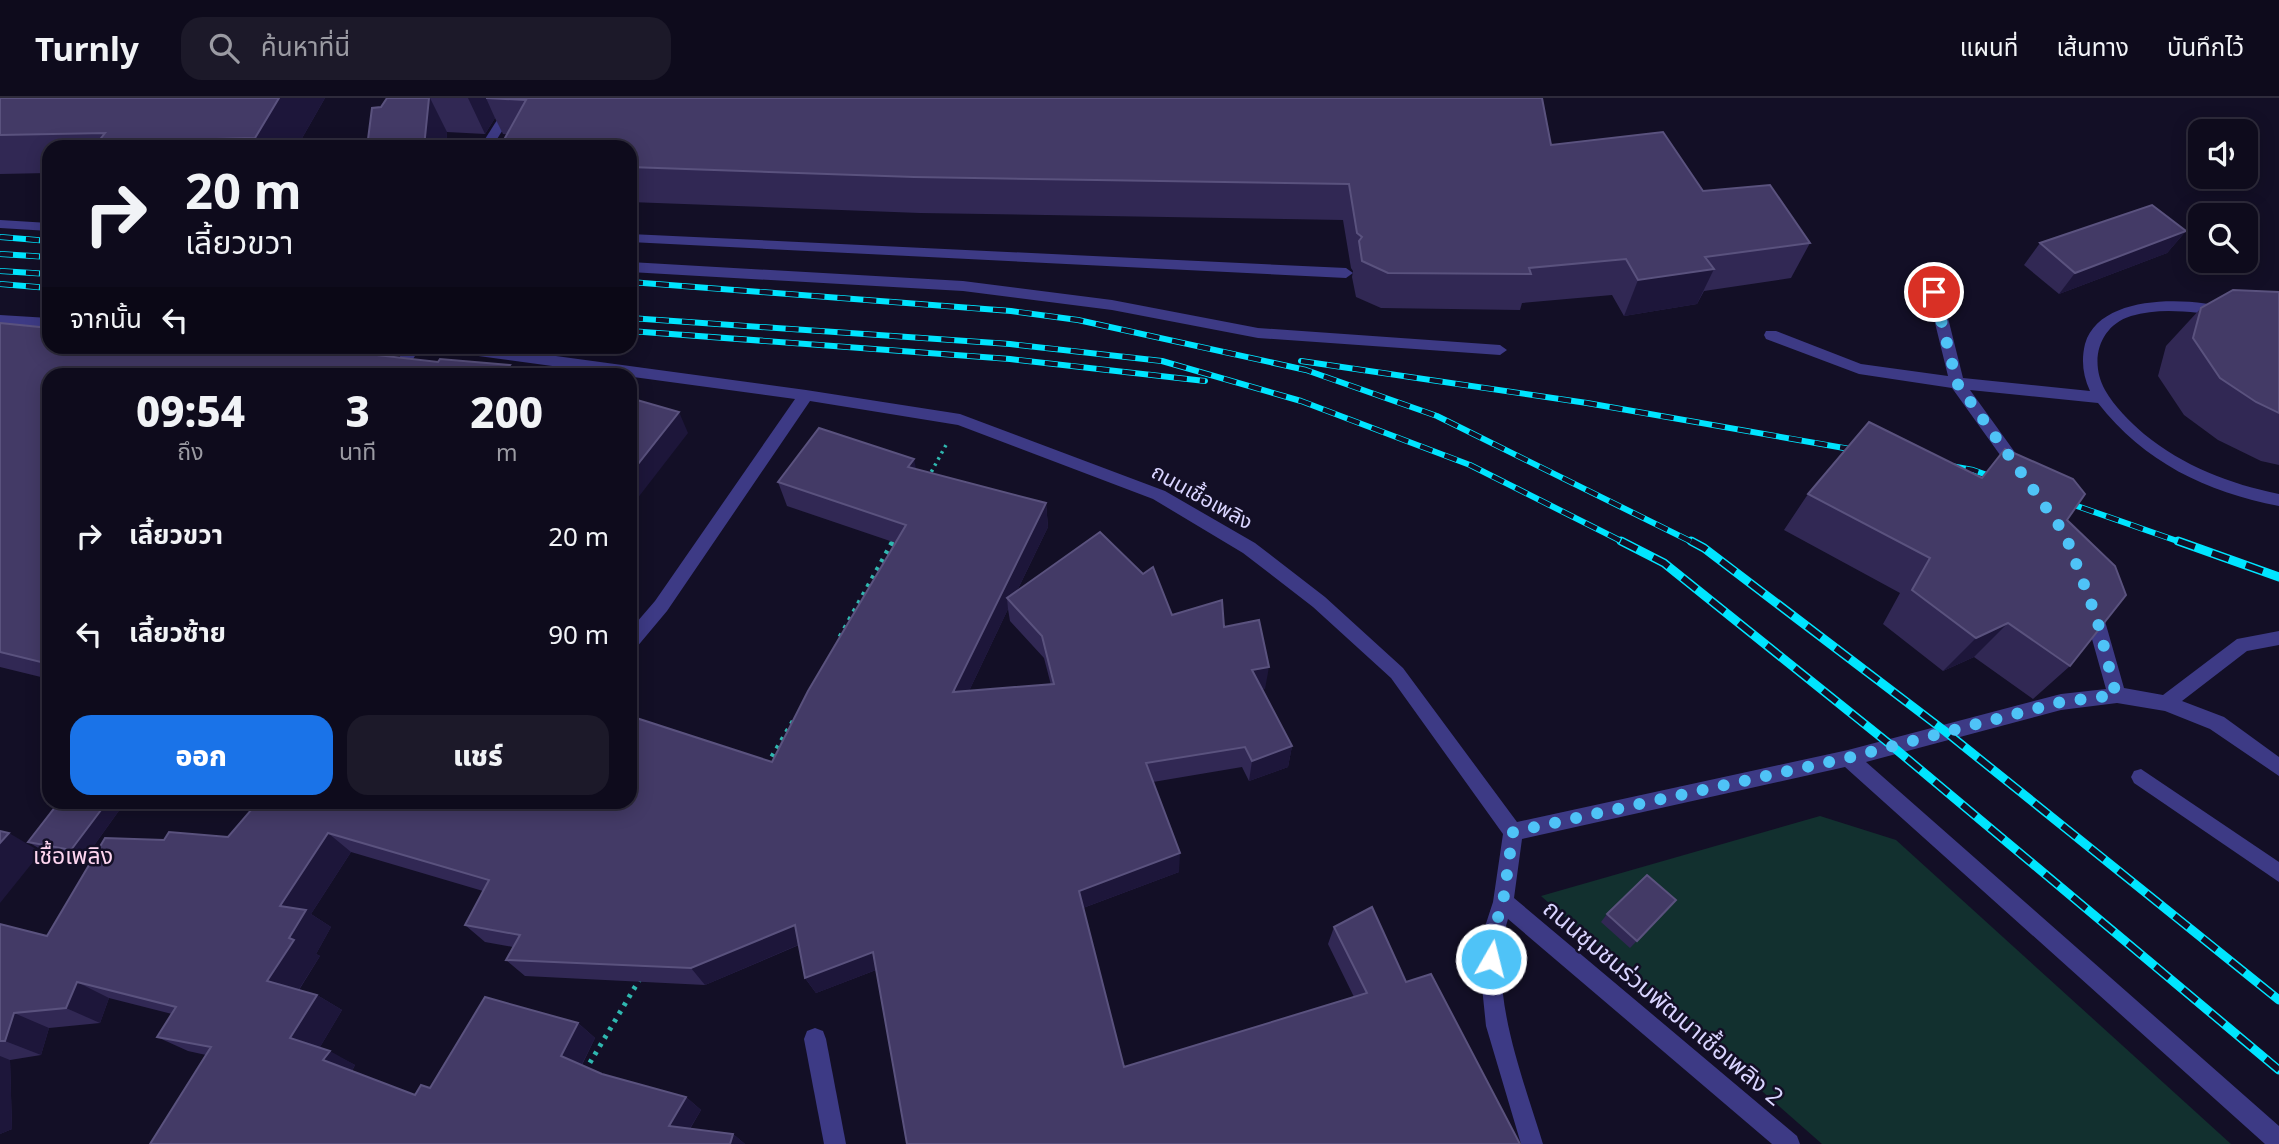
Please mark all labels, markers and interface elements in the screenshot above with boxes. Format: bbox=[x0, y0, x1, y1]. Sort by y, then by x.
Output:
search box bbox=[181, 17, 671, 80]
text: Turnly bbox=[35, 26, 139, 71]
text: ค้นหาที่นี่ bbox=[261, 28, 350, 64]
icon: search bbox=[205, 29, 243, 67]
text: แผนที่ bbox=[1960, 30, 2018, 63]
text: เส้นทาง bbox=[2056, 30, 2129, 63]
text: บันทึกไว้ bbox=[2167, 30, 2244, 63]
map controls bbox=[2188, 119, 2258, 273]
button: sound bbox=[2188, 119, 2258, 189]
text: 20 m bbox=[185, 157, 302, 223]
icon: right bbox=[70, 168, 161, 259]
button: search bbox=[2188, 203, 2258, 273]
text: เลี้ยวขวา bbox=[185, 220, 293, 263]
pin bbox=[1904, 262, 1964, 322]
icon: arrive bbox=[1915, 273, 1953, 311]
text: จากนั้น bbox=[70, 300, 142, 336]
icon: left bbox=[156, 301, 194, 339]
text: 09:54 bbox=[136, 382, 245, 439]
text: 3 bbox=[345, 382, 370, 439]
text: 200 bbox=[470, 383, 543, 440]
text: ถึง bbox=[177, 435, 204, 467]
text: นาที bbox=[339, 435, 376, 467]
text: m bbox=[496, 436, 517, 468]
street label: ถนนเชื้อเพลิง bbox=[1147, 457, 1258, 535]
text: เลี้ยวขวา bbox=[129, 516, 223, 552]
icon: right bbox=[70, 517, 108, 555]
text: 20 m bbox=[548, 518, 609, 554]
text: เลี้ยวซ้าย bbox=[129, 614, 226, 650]
icon: left bbox=[70, 615, 108, 653]
text: 90 m bbox=[548, 616, 609, 652]
button: ออก bbox=[70, 715, 333, 795]
button: แชร์ bbox=[347, 715, 609, 795]
district label: เชื้อเพลิง bbox=[33, 839, 113, 871]
street label: ถนนชุมชนร่วมพัฒนาเชื้อเพลิง 2 bbox=[1537, 891, 1791, 1112]
position arrow bbox=[1454, 922, 1528, 996]

